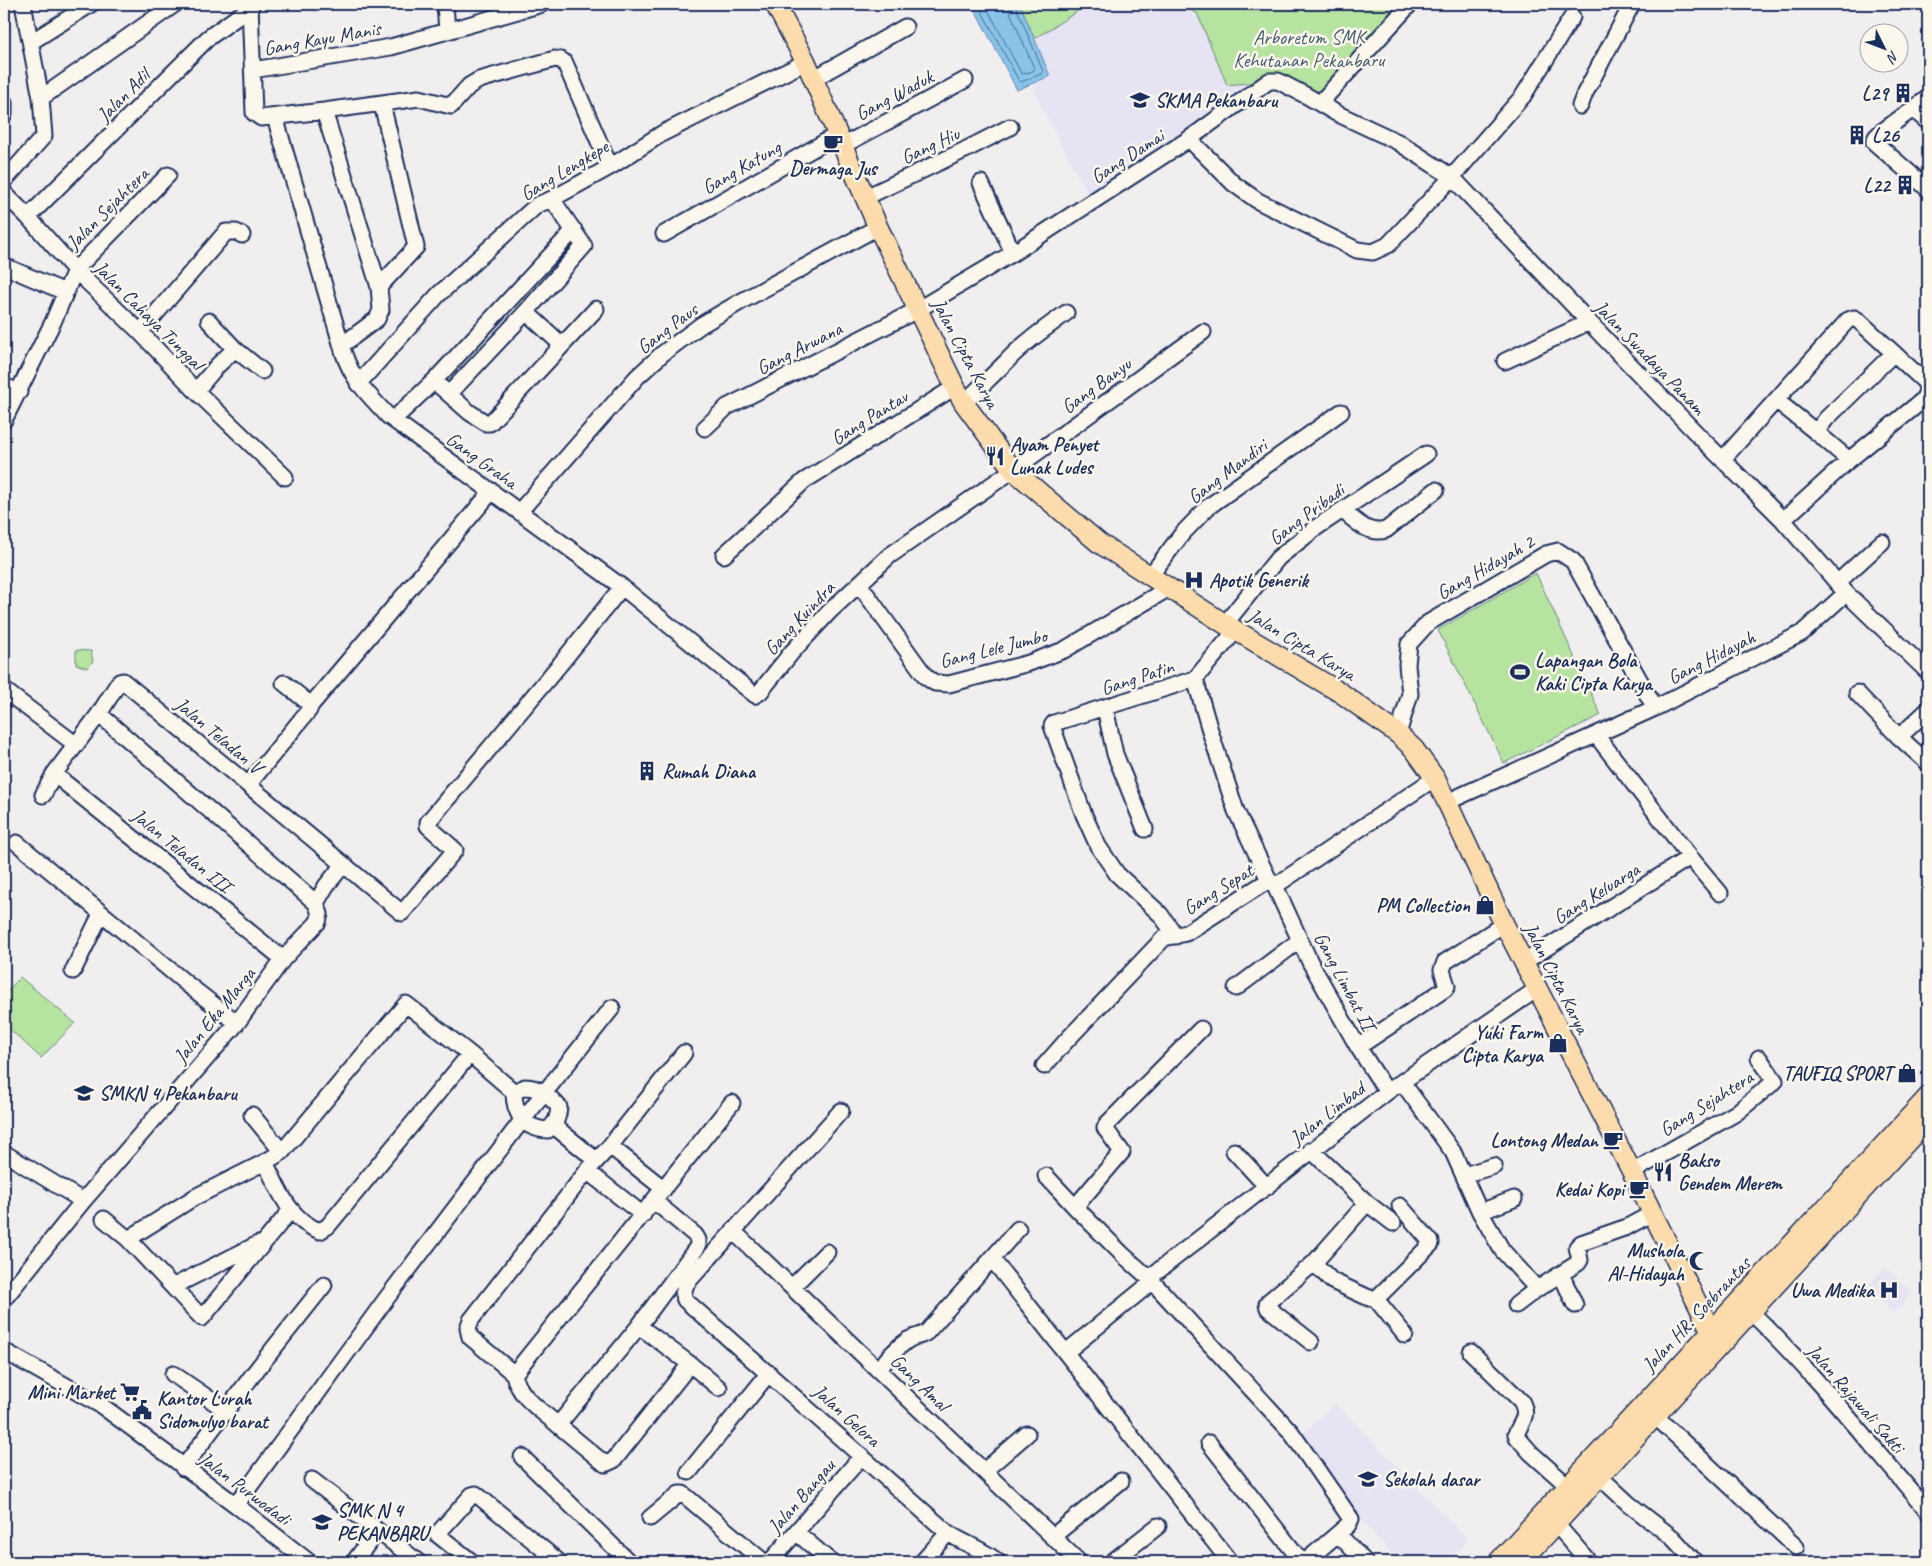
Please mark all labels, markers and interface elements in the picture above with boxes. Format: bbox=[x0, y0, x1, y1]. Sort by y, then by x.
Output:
street label: Gang Kayu Manis bbox=[262, 16, 385, 61]
north arrow bbox=[1860, 22, 1910, 72]
park label: Arboretum SMK Kehutanan Pekanbaru bbox=[1234, 25, 1386, 73]
text: N bbox=[1883, 47, 1903, 67]
street label: Jalan Adil bbox=[91, 61, 158, 128]
street label: Gang Waduk bbox=[851, 64, 939, 126]
place label: L29 bbox=[1862, 81, 1890, 106]
building icon: L29 bbox=[1892, 82, 1914, 104]
place label: SKMA Pekanbaru bbox=[1155, 88, 1279, 113]
school or university icon: SKMA Pekanbaru bbox=[1129, 89, 1151, 111]
street label: Gang Hiu bbox=[897, 120, 965, 170]
street label: Gang Damai bbox=[1086, 122, 1170, 189]
place label: L26 bbox=[1872, 123, 1901, 148]
building icon: L26 bbox=[1846, 124, 1868, 146]
cafe icon: Dermaga Jus bbox=[822, 132, 844, 154]
street label: Gang Lengkepe bbox=[516, 134, 614, 206]
street label: Gang Katung bbox=[697, 134, 787, 200]
place label: Dermaga Jus bbox=[789, 156, 879, 181]
street label: Jalan Sejahtera bbox=[60, 161, 155, 256]
place label: L22 bbox=[1863, 173, 1892, 198]
building icon: L22 bbox=[1894, 174, 1916, 196]
street label: Jalan Cahaya Tunggal bbox=[88, 254, 211, 378]
street label: Jalan Cipta Karya bbox=[926, 293, 1006, 414]
street label: Jalan Swadaya Panam bbox=[1588, 294, 1712, 421]
street label: Gang Paus bbox=[632, 296, 704, 359]
street label: Gang Arwana bbox=[752, 315, 848, 381]
street label: Gang Banyu bbox=[1056, 351, 1138, 419]
street label: Gang Pantav bbox=[826, 383, 914, 451]
street label: Gang Graha bbox=[441, 426, 524, 496]
place label: Ayam Penyet Lunak Ludes bbox=[1010, 432, 1100, 480]
street label: Gang Mandiri bbox=[1182, 432, 1274, 509]
restaurant icon: Ayam Penyet Lunak Ludes bbox=[984, 445, 1006, 467]
street label: Gang Pribadi bbox=[1264, 477, 1351, 551]
street label: Gang Hidayah 2 bbox=[1432, 528, 1540, 605]
place label: Apotik Generik bbox=[1209, 568, 1309, 593]
hospital icon: Apotik Generik bbox=[1183, 569, 1205, 591]
street label: Gang Kuindra bbox=[759, 575, 841, 661]
street label: Jalan Cipta Karya bbox=[1243, 602, 1362, 687]
street label: Gang Lele Jumbo bbox=[937, 623, 1051, 674]
street label: Gang Hidayah bbox=[1663, 624, 1760, 690]
place label: Lapangan Bola Kaki Cipta Karya bbox=[1535, 648, 1653, 697]
street label: Gang Patin bbox=[1098, 654, 1178, 701]
sports icon: Lapangan Bola Kaki Cipta Karya bbox=[1509, 661, 1531, 683]
street label: Jalan Teladan V bbox=[169, 691, 271, 782]
place label: Rumah Diana bbox=[662, 759, 757, 784]
building icon: Rumah Diana bbox=[636, 760, 658, 782]
street label: Jalan Teladan III bbox=[126, 802, 240, 901]
street label: Gang Keluarga bbox=[1548, 856, 1646, 930]
street label: Gang Sepat bbox=[1179, 857, 1260, 921]
place label: PM Collection bbox=[1376, 893, 1471, 918]
shop icon: PM Collection bbox=[1474, 894, 1496, 916]
street label: Jalan Cipta Karya bbox=[1517, 918, 1596, 1039]
street label: Gang Limbat II bbox=[1308, 928, 1383, 1038]
street label: Jalan Eka Marga bbox=[167, 961, 262, 1069]
place label: Yuki Farm Cipta Karya bbox=[1462, 1020, 1545, 1068]
shop icon: Yuki Farm Cipta Karya bbox=[1547, 1032, 1569, 1054]
place label: TAUFIQ SPORT bbox=[1783, 1061, 1897, 1086]
shop icon: TAUFIQ SPORT bbox=[1896, 1062, 1918, 1084]
street label: Gang Sejahtera bbox=[1655, 1064, 1759, 1142]
street label: Jalan Limbad bbox=[1284, 1074, 1372, 1151]
place label: SMKN 4 Pekanbaru bbox=[99, 1081, 238, 1106]
school or university icon: SMKN 4 Pekanbaru bbox=[73, 1082, 95, 1104]
place label: Lontong Medan bbox=[1491, 1128, 1600, 1153]
cafe icon: Lontong Medan bbox=[1602, 1129, 1624, 1151]
place label: Bakso Gendem Merem bbox=[1678, 1148, 1784, 1196]
restaurant icon: Bakso Gendem Merem bbox=[1652, 1161, 1674, 1183]
place label: Kedai Kopi bbox=[1555, 1177, 1627, 1202]
cafe icon: Kedai Kopi bbox=[1628, 1178, 1650, 1200]
place label: Mushola Al-Hidayah bbox=[1607, 1238, 1686, 1287]
street label: Jalan HR. Soebrantas bbox=[1636, 1250, 1758, 1378]
mosque icon: Mushola Al-Hidayah bbox=[1688, 1250, 1710, 1272]
place label: Uwa Medika bbox=[1790, 1278, 1876, 1303]
hospital icon: Uwa Medika bbox=[1878, 1279, 1900, 1301]
street label: Jalan Rajawali Sakti bbox=[1801, 1338, 1911, 1460]
street label: Gang Amal bbox=[885, 1348, 957, 1419]
street label: Jalan Gelora bbox=[807, 1378, 887, 1453]
place label: Mini Market bbox=[27, 1380, 117, 1405]
supermarket icon: Mini Market bbox=[119, 1381, 141, 1403]
place label: Kantor Lurah Sidomulyo barat bbox=[157, 1386, 270, 1434]
public building icon: Kantor Lurah Sidomulyo barat bbox=[131, 1399, 153, 1421]
street label: Jalan Purwodadi bbox=[193, 1445, 297, 1532]
street label: Jalan Bangau bbox=[762, 1453, 842, 1539]
place label: Sekolah dasar bbox=[1383, 1467, 1482, 1492]
school or university icon: Sekolah dasar bbox=[1357, 1468, 1379, 1490]
place label: SMK N 4 PEKANBARU bbox=[337, 1498, 432, 1546]
school or university icon: SMK N 4 PEKANBARU bbox=[311, 1511, 333, 1533]

